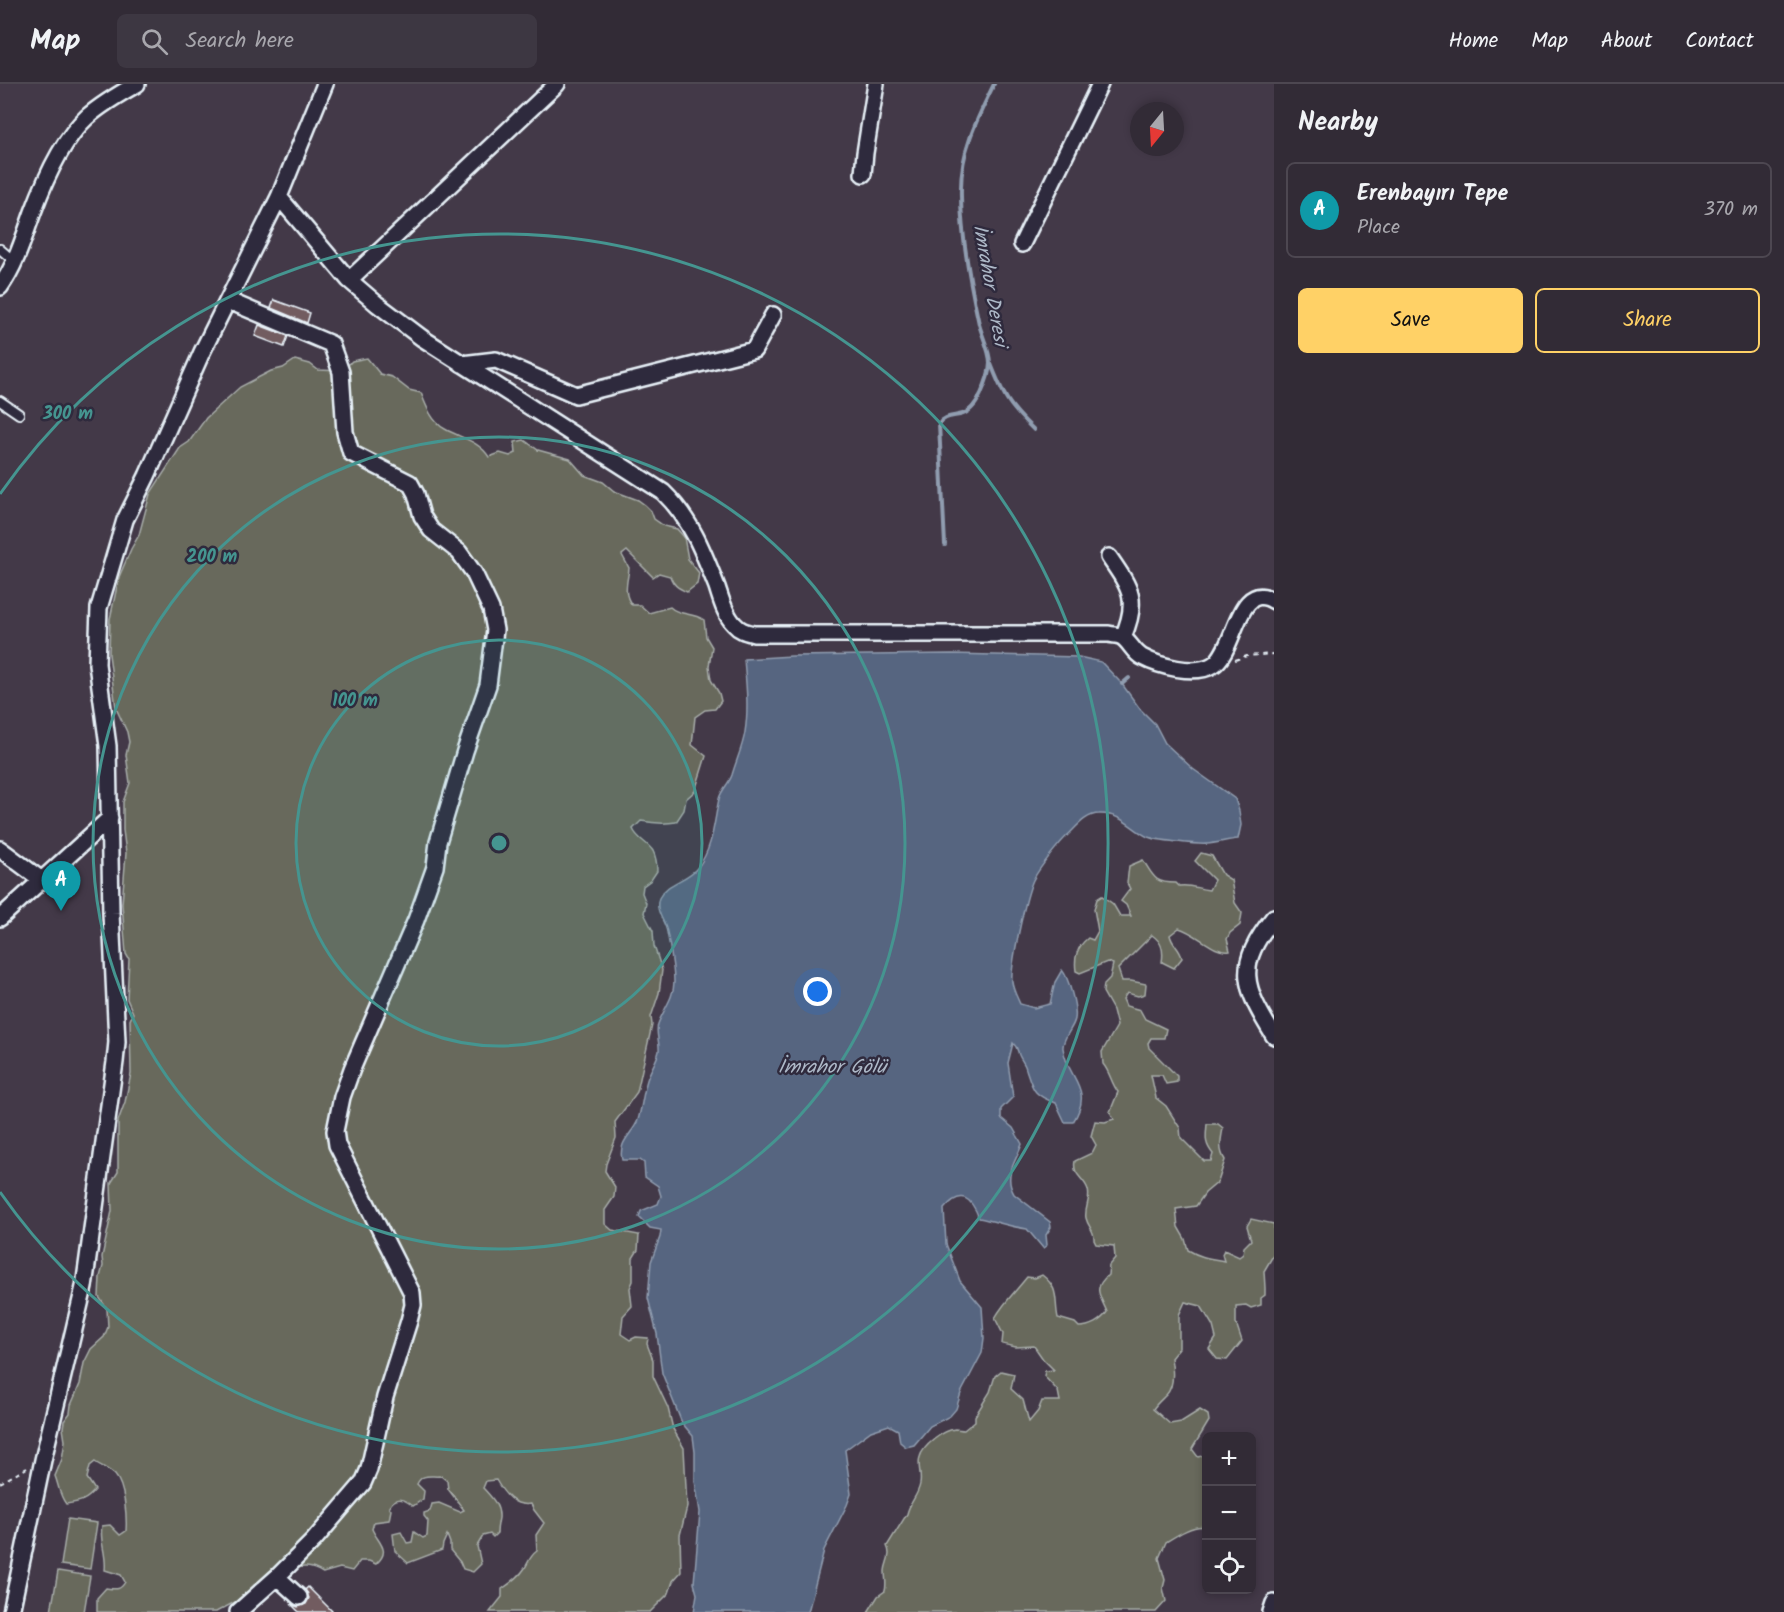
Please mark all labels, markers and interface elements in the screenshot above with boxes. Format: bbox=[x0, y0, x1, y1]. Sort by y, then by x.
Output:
search box bbox=[117, 14, 537, 68]
text: Map bbox=[30, 19, 81, 64]
text: Search here bbox=[186, 24, 294, 59]
icon: search bbox=[138, 25, 171, 58]
text: Home bbox=[1449, 25, 1498, 58]
text: Map bbox=[1531, 25, 1568, 58]
text: About bbox=[1601, 25, 1652, 58]
text: Contact bbox=[1685, 25, 1754, 58]
north arrow bbox=[1130, 102, 1184, 156]
text: Nearby bbox=[1298, 102, 1378, 144]
text: Erenbayırı Tepe bbox=[1357, 177, 1508, 212]
text: A bbox=[1313, 194, 1326, 226]
text: 370 m bbox=[1703, 194, 1758, 226]
text: Place bbox=[1357, 212, 1400, 244]
water label: İmrahor Deresi bbox=[963, 222, 1016, 353]
button: Save bbox=[1298, 288, 1523, 353]
button: Share bbox=[1535, 288, 1760, 353]
text: 300 m bbox=[42, 400, 93, 429]
text: 200 m bbox=[187, 543, 238, 572]
text: 100 m bbox=[332, 687, 378, 716]
centre of rings bbox=[489, 833, 509, 853]
pin: A bbox=[42, 862, 80, 911]
your location bbox=[803, 977, 832, 1006]
water label: İmrahor Gölü bbox=[778, 1052, 889, 1084]
map controls bbox=[1202, 1432, 1256, 1594]
button: + bbox=[1202, 1432, 1256, 1486]
button: − bbox=[1202, 1486, 1256, 1540]
button: locate bbox=[1202, 1540, 1256, 1594]

